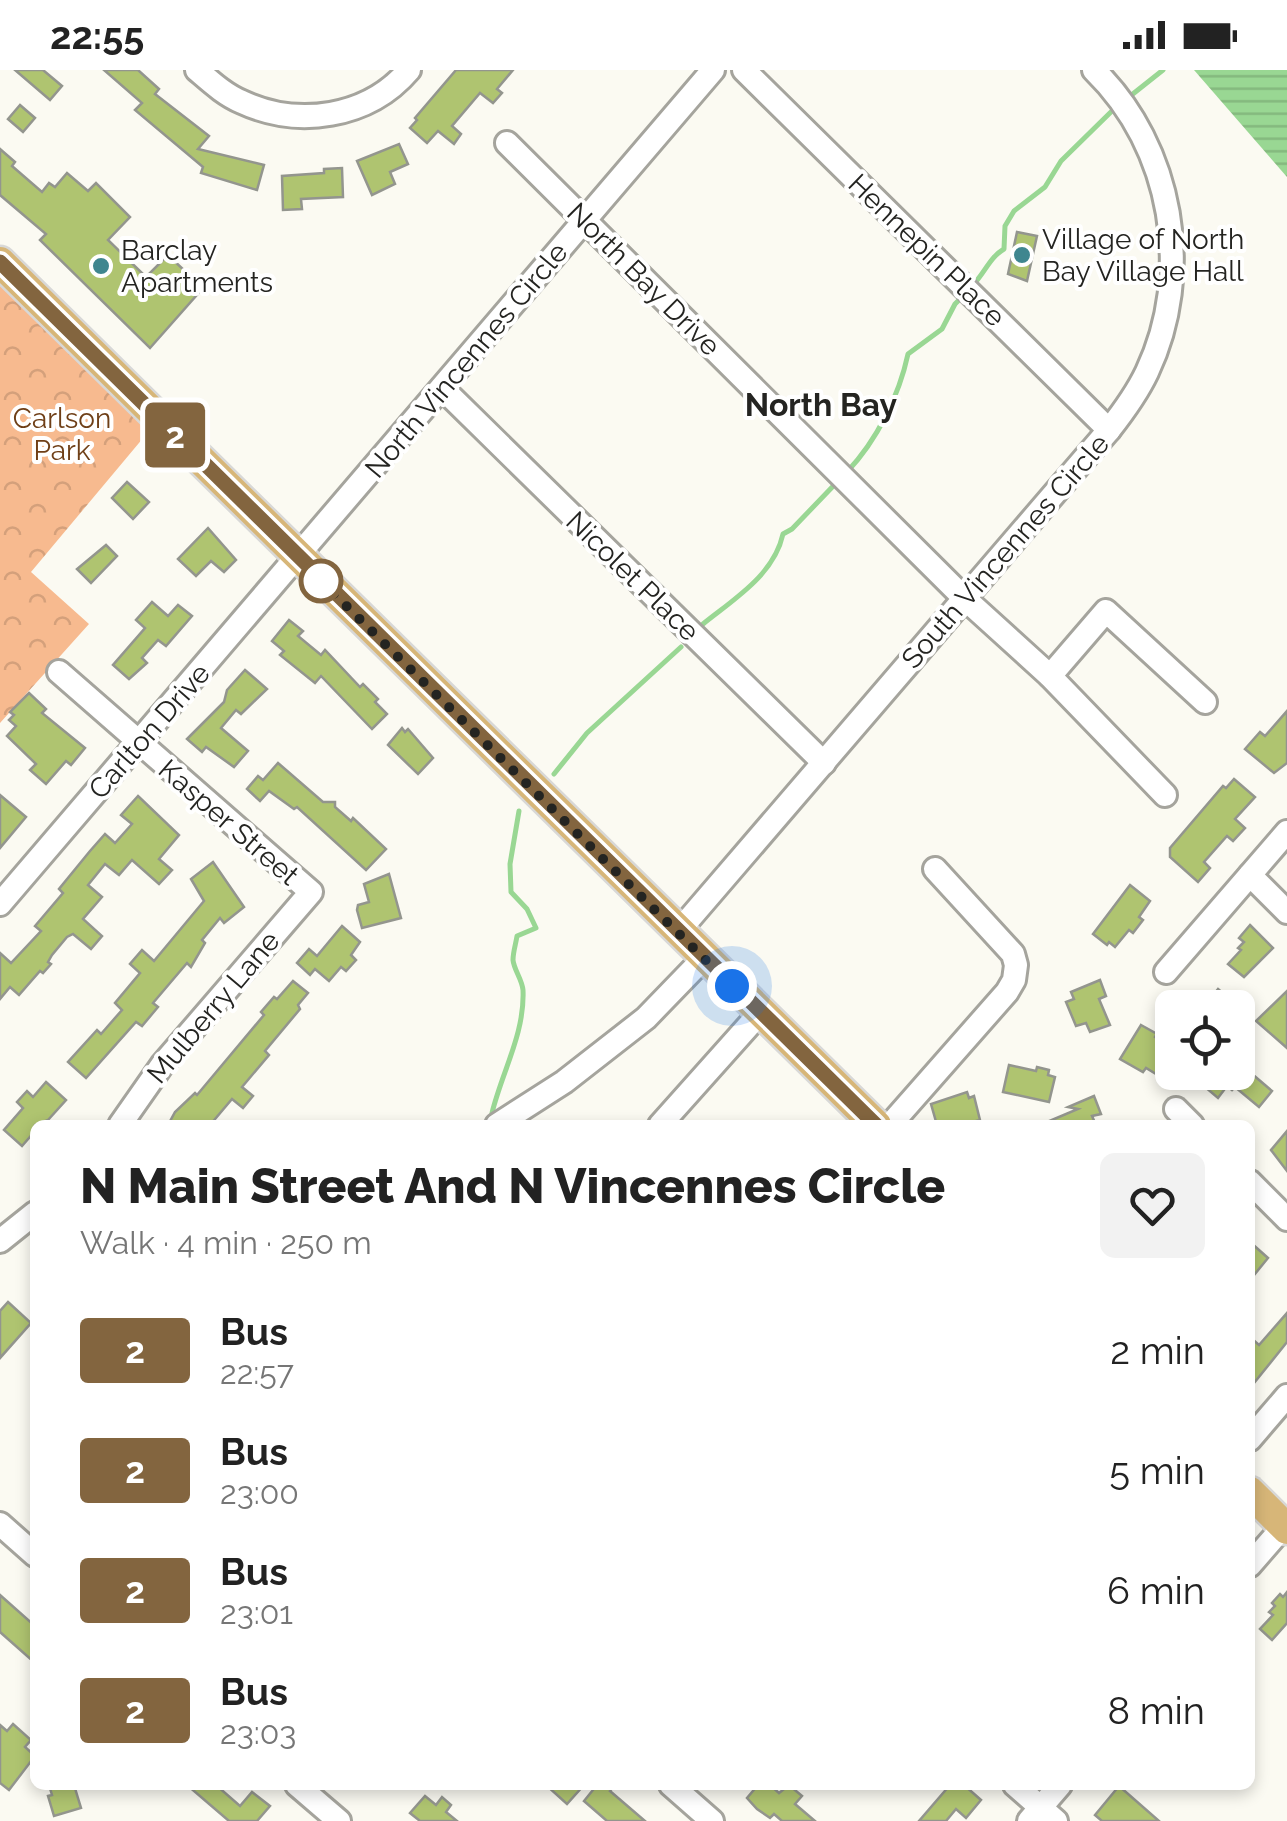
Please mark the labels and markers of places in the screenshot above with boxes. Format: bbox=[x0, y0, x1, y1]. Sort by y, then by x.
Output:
place label: Village of North Bay Village Hall bbox=[1042, 223, 1244, 288]
place label: Barclay Apartments bbox=[121, 234, 273, 299]
marker: Village of North Bay Village Hall bbox=[1011, 244, 1033, 266]
marker: Barclay Apartments bbox=[90, 255, 112, 277]
unlabelled marker bbox=[300, 560, 342, 602]

